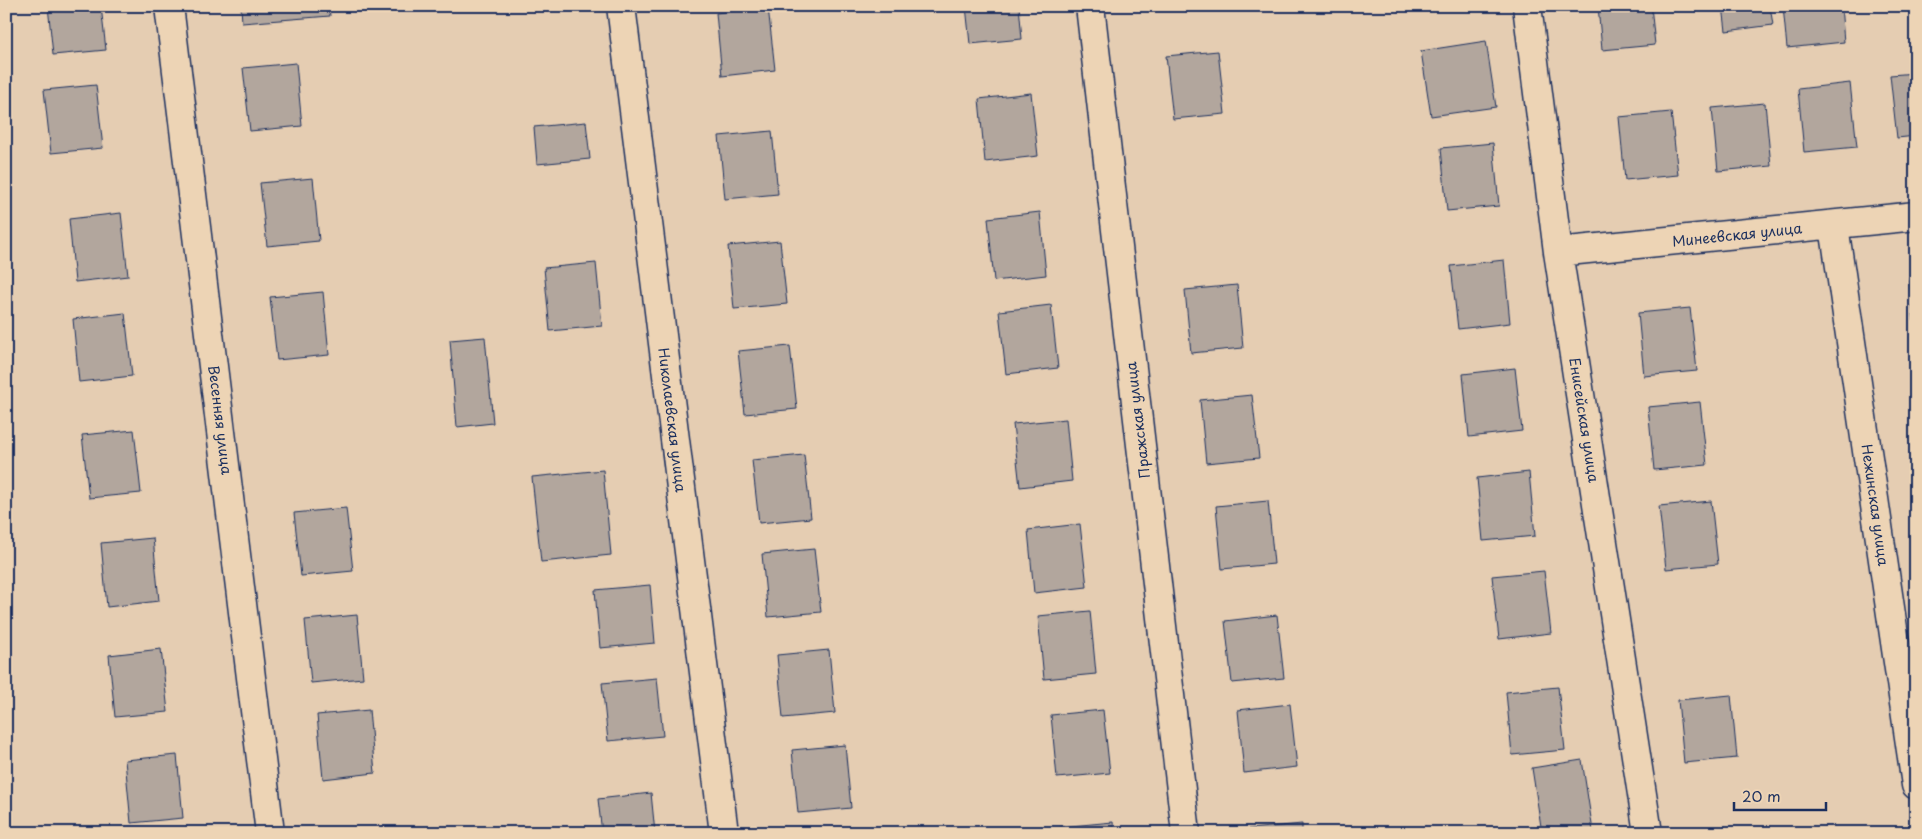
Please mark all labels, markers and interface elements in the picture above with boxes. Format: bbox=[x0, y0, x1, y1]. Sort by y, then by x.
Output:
street label: Минеевская улица bbox=[1671, 217, 1803, 252]
street label: Николаевская улица bbox=[653, 347, 692, 493]
street label: Енисейская улица bbox=[1564, 356, 1605, 484]
street label: Пражская улица bbox=[1120, 360, 1155, 480]
street label: Весенняя улица bbox=[203, 364, 238, 476]
street label: Нежинская улица bbox=[1857, 443, 1894, 567]
scale bar bbox=[1734, 779, 1827, 811]
text: 20 m bbox=[1742, 784, 1781, 807]

